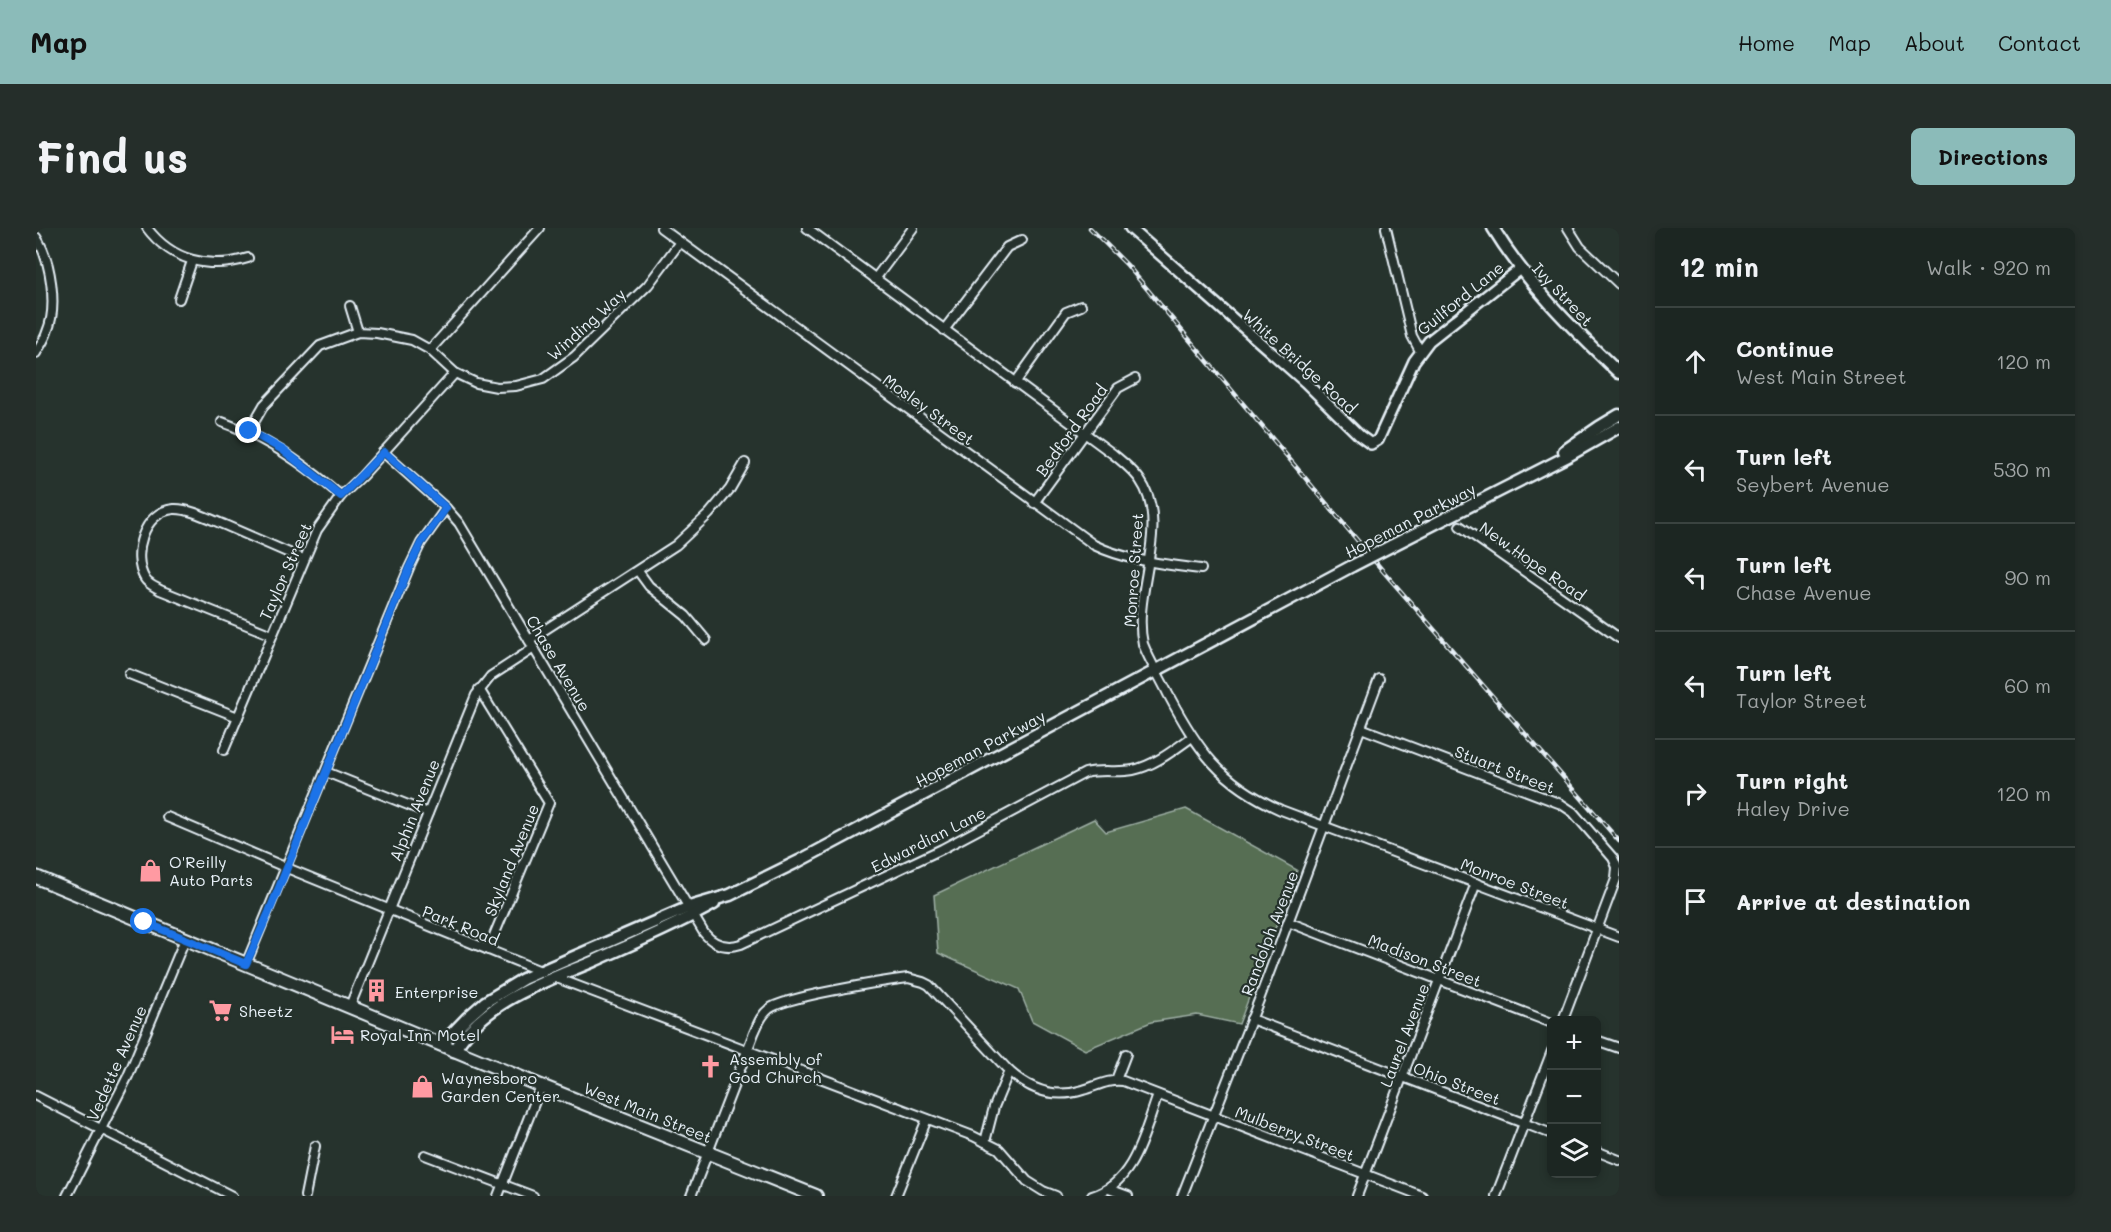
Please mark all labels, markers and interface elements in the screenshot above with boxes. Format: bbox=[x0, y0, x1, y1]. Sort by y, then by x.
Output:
text: Map bbox=[30, 24, 87, 60]
text: Home bbox=[1738, 29, 1795, 56]
text: Map bbox=[1828, 29, 1871, 56]
text: About bbox=[1904, 29, 1965, 56]
text: Contact bbox=[1998, 29, 2081, 56]
button: Directions bbox=[1911, 128, 2075, 185]
text: Find us bbox=[36, 129, 188, 184]
text: 12 min bbox=[1679, 250, 1759, 284]
text: Walk · 920 m bbox=[1926, 254, 2051, 280]
street label: Guilford Lane bbox=[1412, 257, 1508, 339]
street label: Ivy Street bbox=[1528, 258, 1598, 330]
street label: Winding Way bbox=[542, 283, 630, 365]
street label: White Bridge Road bbox=[1238, 304, 1362, 418]
text: Continue bbox=[1736, 334, 1834, 363]
icon: ahead bbox=[1679, 345, 1712, 378]
text: 120 m bbox=[1996, 348, 2051, 374]
text: West Main Street bbox=[1736, 363, 1907, 389]
street label: Mosley Street bbox=[879, 369, 979, 449]
street label: Bedford Road bbox=[1031, 380, 1111, 480]
route end bbox=[235, 417, 261, 443]
text: Turn left bbox=[1736, 442, 1832, 471]
icon: left bbox=[1679, 453, 1712, 486]
text: 530 m bbox=[1993, 456, 2051, 482]
text: Seybert Avenue bbox=[1736, 471, 1890, 497]
street label: Hopeman Parkway bbox=[1341, 478, 1479, 562]
street label: Monroe Street bbox=[1119, 512, 1147, 628]
street label: New Hope Road bbox=[1476, 517, 1590, 605]
street label: Taylor Street bbox=[254, 519, 316, 623]
text: Turn left bbox=[1736, 550, 1832, 579]
icon: left bbox=[1679, 561, 1712, 594]
text: 90 m bbox=[2005, 564, 2051, 590]
text: Chase Avenue bbox=[1736, 579, 1872, 605]
street label: Chase Avenue bbox=[522, 611, 596, 715]
text: Turn left bbox=[1736, 658, 1832, 687]
icon: left bbox=[1679, 669, 1712, 702]
text: 60 m bbox=[2004, 672, 2051, 698]
text: Taylor Street bbox=[1736, 687, 1867, 713]
street label: Hopeman Parkway bbox=[911, 705, 1049, 791]
street label: Stuart Street bbox=[1452, 740, 1558, 798]
street label: Alphin Avenue bbox=[384, 756, 444, 864]
text: Turn right bbox=[1736, 766, 1848, 795]
icon: right bbox=[1679, 777, 1712, 810]
text: 120 m bbox=[1996, 780, 2051, 806]
text: Haley Drive bbox=[1736, 795, 1850, 821]
street label: Skyland Avenue bbox=[479, 801, 543, 919]
street label: Edwardian Lane bbox=[867, 801, 989, 877]
place label: O'Reilly Auto Parts bbox=[169, 851, 253, 890]
street label: Monroe Street bbox=[1458, 853, 1572, 913]
shop icon: O'Reilly Auto Parts bbox=[138, 857, 164, 883]
street label: Randolph Avenue bbox=[1236, 868, 1302, 998]
icon: arrive bbox=[1679, 885, 1712, 918]
text: Arrive at destination bbox=[1736, 887, 1971, 916]
street label: Park Road bbox=[419, 900, 503, 950]
route start bbox=[130, 908, 156, 934]
street label: Madison Street bbox=[1365, 929, 1485, 991]
building icon: Enterprise bbox=[364, 978, 390, 1004]
street label: Laurel Avenue bbox=[1375, 980, 1433, 1090]
place label: Enterprise bbox=[395, 981, 479, 1002]
supermarket icon: Sheetz bbox=[208, 997, 234, 1023]
place label: Sheetz bbox=[239, 1000, 293, 1021]
street label: Vedette Avenue bbox=[81, 1002, 151, 1124]
map controls bbox=[1547, 1016, 1601, 1178]
button: + bbox=[1547, 1016, 1601, 1070]
hotel icon: Royal Inn Motel bbox=[329, 1021, 355, 1047]
place label: Royal Inn Motel bbox=[360, 1024, 480, 1045]
place label: Assembly of God Church bbox=[729, 1048, 822, 1087]
church icon: Assembly of God Church bbox=[698, 1054, 724, 1080]
street label: Ohio Street bbox=[1410, 1057, 1504, 1109]
place label: Waynesboro Garden Center bbox=[441, 1067, 560, 1106]
button: − bbox=[1547, 1070, 1601, 1124]
shop icon: Waynesboro Garden Center bbox=[410, 1073, 436, 1099]
street label: West Main Street bbox=[581, 1077, 715, 1147]
street label: Mulberry Street bbox=[1232, 1101, 1358, 1165]
button: layers bbox=[1547, 1124, 1601, 1178]

